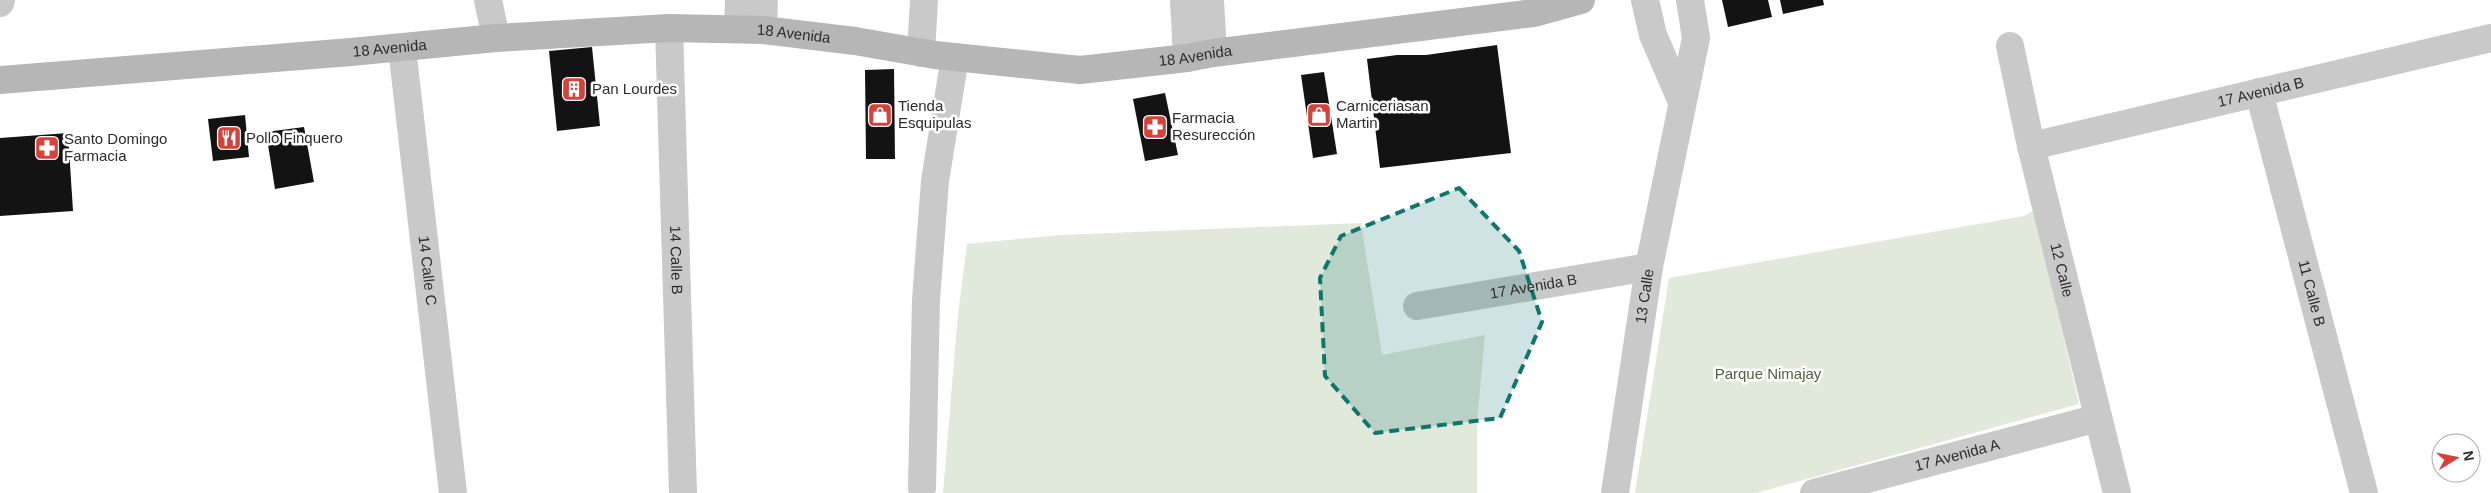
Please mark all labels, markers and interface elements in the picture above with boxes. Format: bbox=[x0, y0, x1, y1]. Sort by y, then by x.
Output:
street label: 18 Avenida bbox=[757, 21, 832, 46]
street label: 18 Avenida bbox=[352, 36, 428, 60]
street label: 18 Avenida bbox=[1158, 42, 1234, 69]
street label: 17 Avenida B bbox=[2216, 73, 2306, 110]
building icon: Pan Lourdes bbox=[561, 76, 587, 102]
place label: Pan Lourdes bbox=[592, 80, 677, 97]
place label: Tienda Esquipulas bbox=[898, 97, 971, 131]
place label: Carniceriasan Martin bbox=[1336, 97, 1429, 131]
shop icon: Tienda Esquipulas bbox=[867, 102, 893, 128]
shop icon: Carniceriasan Martin bbox=[1306, 102, 1332, 128]
place label: Farmacia Resurección bbox=[1172, 109, 1255, 143]
pharmacy icon: Farmacia Resurección bbox=[1142, 114, 1168, 140]
restaurant icon: Pollo Finquero bbox=[216, 125, 242, 151]
place label: Pollo Finquero bbox=[246, 129, 343, 146]
place label: Santo Domingo Farmacia bbox=[64, 130, 167, 164]
pharmacy icon: Santo Domingo Farmacia bbox=[34, 135, 60, 161]
street label: 14 Calle B bbox=[667, 225, 686, 295]
street label: 14 Calle C bbox=[416, 235, 440, 306]
street label: 12 Calle bbox=[2047, 241, 2077, 299]
street label: 11 Calle B bbox=[2295, 258, 2329, 328]
street label: 13 Calle bbox=[1632, 268, 1657, 325]
street label: 17 Avenida B bbox=[1488, 270, 1578, 302]
park label: Parque Nimajay bbox=[1715, 365, 1822, 382]
north arrow bbox=[2431, 433, 2481, 483]
street label: 17 Avenida A bbox=[1913, 435, 2001, 474]
text: N bbox=[2460, 449, 2478, 462]

